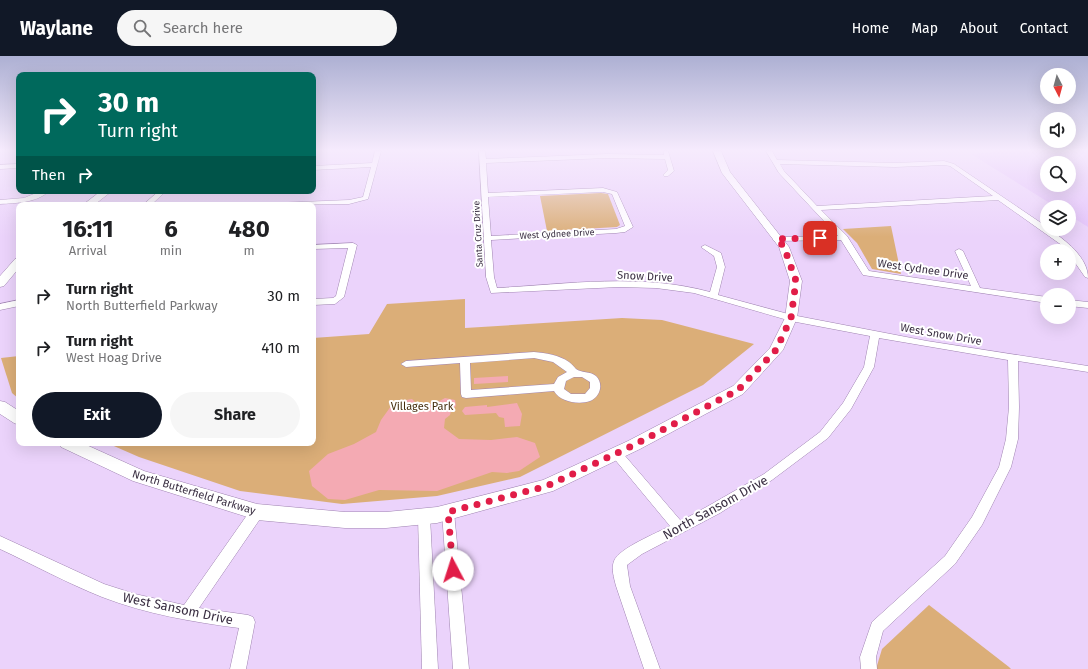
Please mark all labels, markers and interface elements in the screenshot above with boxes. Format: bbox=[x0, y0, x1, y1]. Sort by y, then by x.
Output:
search box bbox=[117, 10, 397, 46]
text: Waylane bbox=[20, 17, 93, 40]
icon: search bbox=[131, 17, 153, 39]
text: Search here bbox=[163, 19, 243, 37]
text: Home bbox=[852, 20, 889, 37]
text: Map bbox=[911, 20, 938, 37]
text: About bbox=[960, 20, 998, 37]
text: Contact bbox=[1020, 20, 1068, 37]
north arrow bbox=[1040, 68, 1076, 104]
map controls bbox=[1040, 68, 1076, 324]
text: 30 m bbox=[98, 86, 159, 119]
icon: right bbox=[32, 88, 84, 140]
button: sound bbox=[1040, 112, 1076, 148]
text: Turn right bbox=[98, 120, 178, 142]
button: search bbox=[1040, 156, 1076, 192]
icon: right bbox=[74, 164, 96, 186]
text: Then bbox=[32, 166, 66, 184]
street label: Santa Cruz Drive bbox=[471, 200, 485, 268]
button: layers bbox=[1040, 200, 1076, 236]
text: 16:11 bbox=[62, 215, 114, 243]
text: 6 bbox=[164, 215, 178, 243]
text: 480 bbox=[228, 215, 270, 243]
pin bbox=[803, 221, 837, 255]
street label: West Cydnee Drive bbox=[519, 227, 595, 241]
icon: arrive bbox=[809, 227, 831, 249]
text: Arrival bbox=[69, 243, 107, 258]
text: min bbox=[160, 243, 182, 258]
text: m bbox=[243, 243, 255, 258]
button: + bbox=[1040, 244, 1076, 280]
street label: West Cydnee Drive bbox=[877, 257, 969, 282]
street label: Snow Drive bbox=[617, 269, 673, 284]
text: Turn right bbox=[66, 280, 133, 298]
icon: right bbox=[32, 285, 54, 307]
text: 30 m bbox=[267, 287, 300, 305]
button: − bbox=[1040, 288, 1076, 324]
text: North Butterfield Parkway bbox=[66, 298, 218, 313]
street label: West Snow Drive bbox=[899, 321, 983, 348]
text: Turn right bbox=[66, 332, 133, 350]
icon: right bbox=[32, 337, 54, 359]
text: 410 m bbox=[261, 339, 300, 357]
text: West Hoag Drive bbox=[66, 350, 162, 365]
button: Exit bbox=[32, 392, 162, 438]
button: Share bbox=[170, 392, 300, 438]
park label: Villages Park bbox=[391, 400, 454, 413]
street label: North Butterfield Parkway bbox=[131, 468, 258, 518]
street label: North Sansom Drive bbox=[660, 472, 770, 543]
position arrow bbox=[432, 549, 474, 591]
street label: West Sansom Drive bbox=[121, 589, 234, 628]

